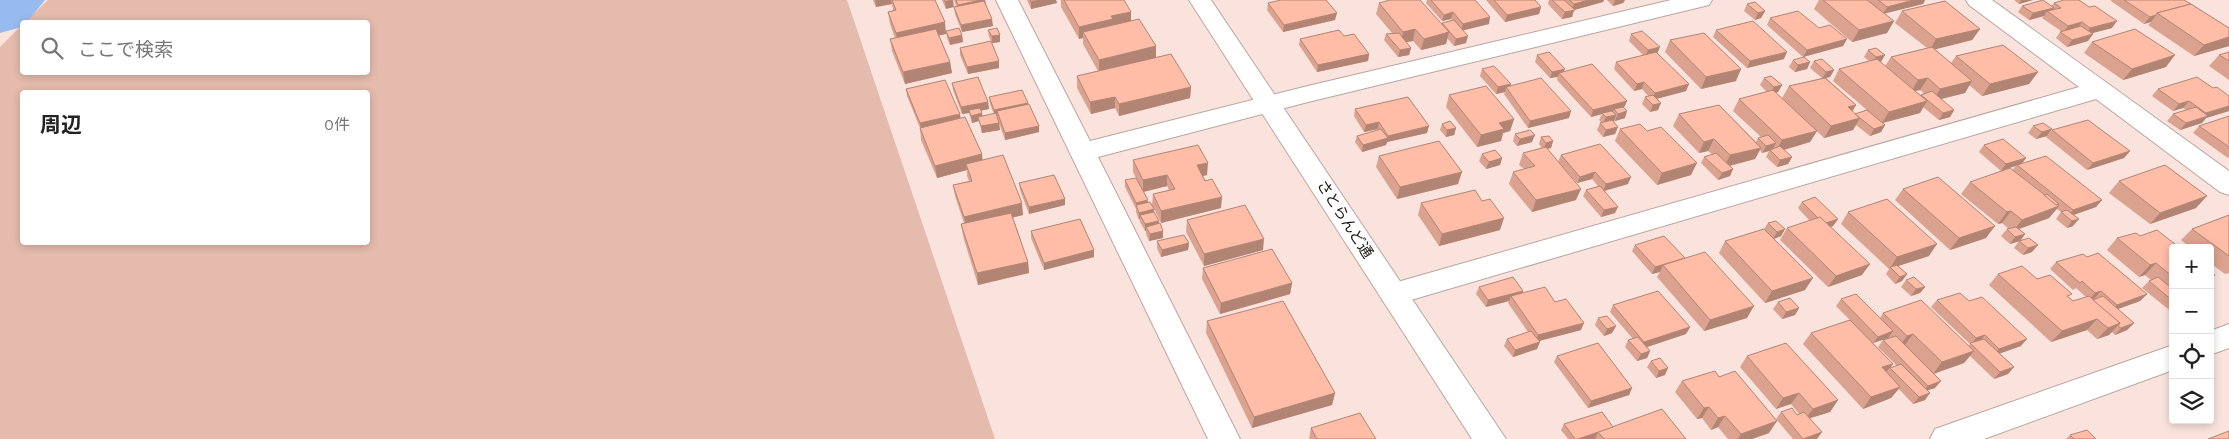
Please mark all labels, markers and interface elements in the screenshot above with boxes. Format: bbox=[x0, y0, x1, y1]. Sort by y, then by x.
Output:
search box bbox=[20, 20, 370, 75]
icon: search bbox=[38, 34, 66, 62]
text: ここで検索 bbox=[78, 38, 173, 61]
text: 周辺 bbox=[40, 112, 82, 137]
text: 0件 bbox=[324, 115, 350, 134]
street label: さとらんど通 bbox=[1313, 177, 1377, 261]
map controls bbox=[2169, 244, 2214, 424]
button: + bbox=[2169, 244, 2214, 289]
button: − bbox=[2169, 289, 2214, 334]
button: locate bbox=[2169, 334, 2214, 379]
button: layers bbox=[2169, 379, 2214, 424]

